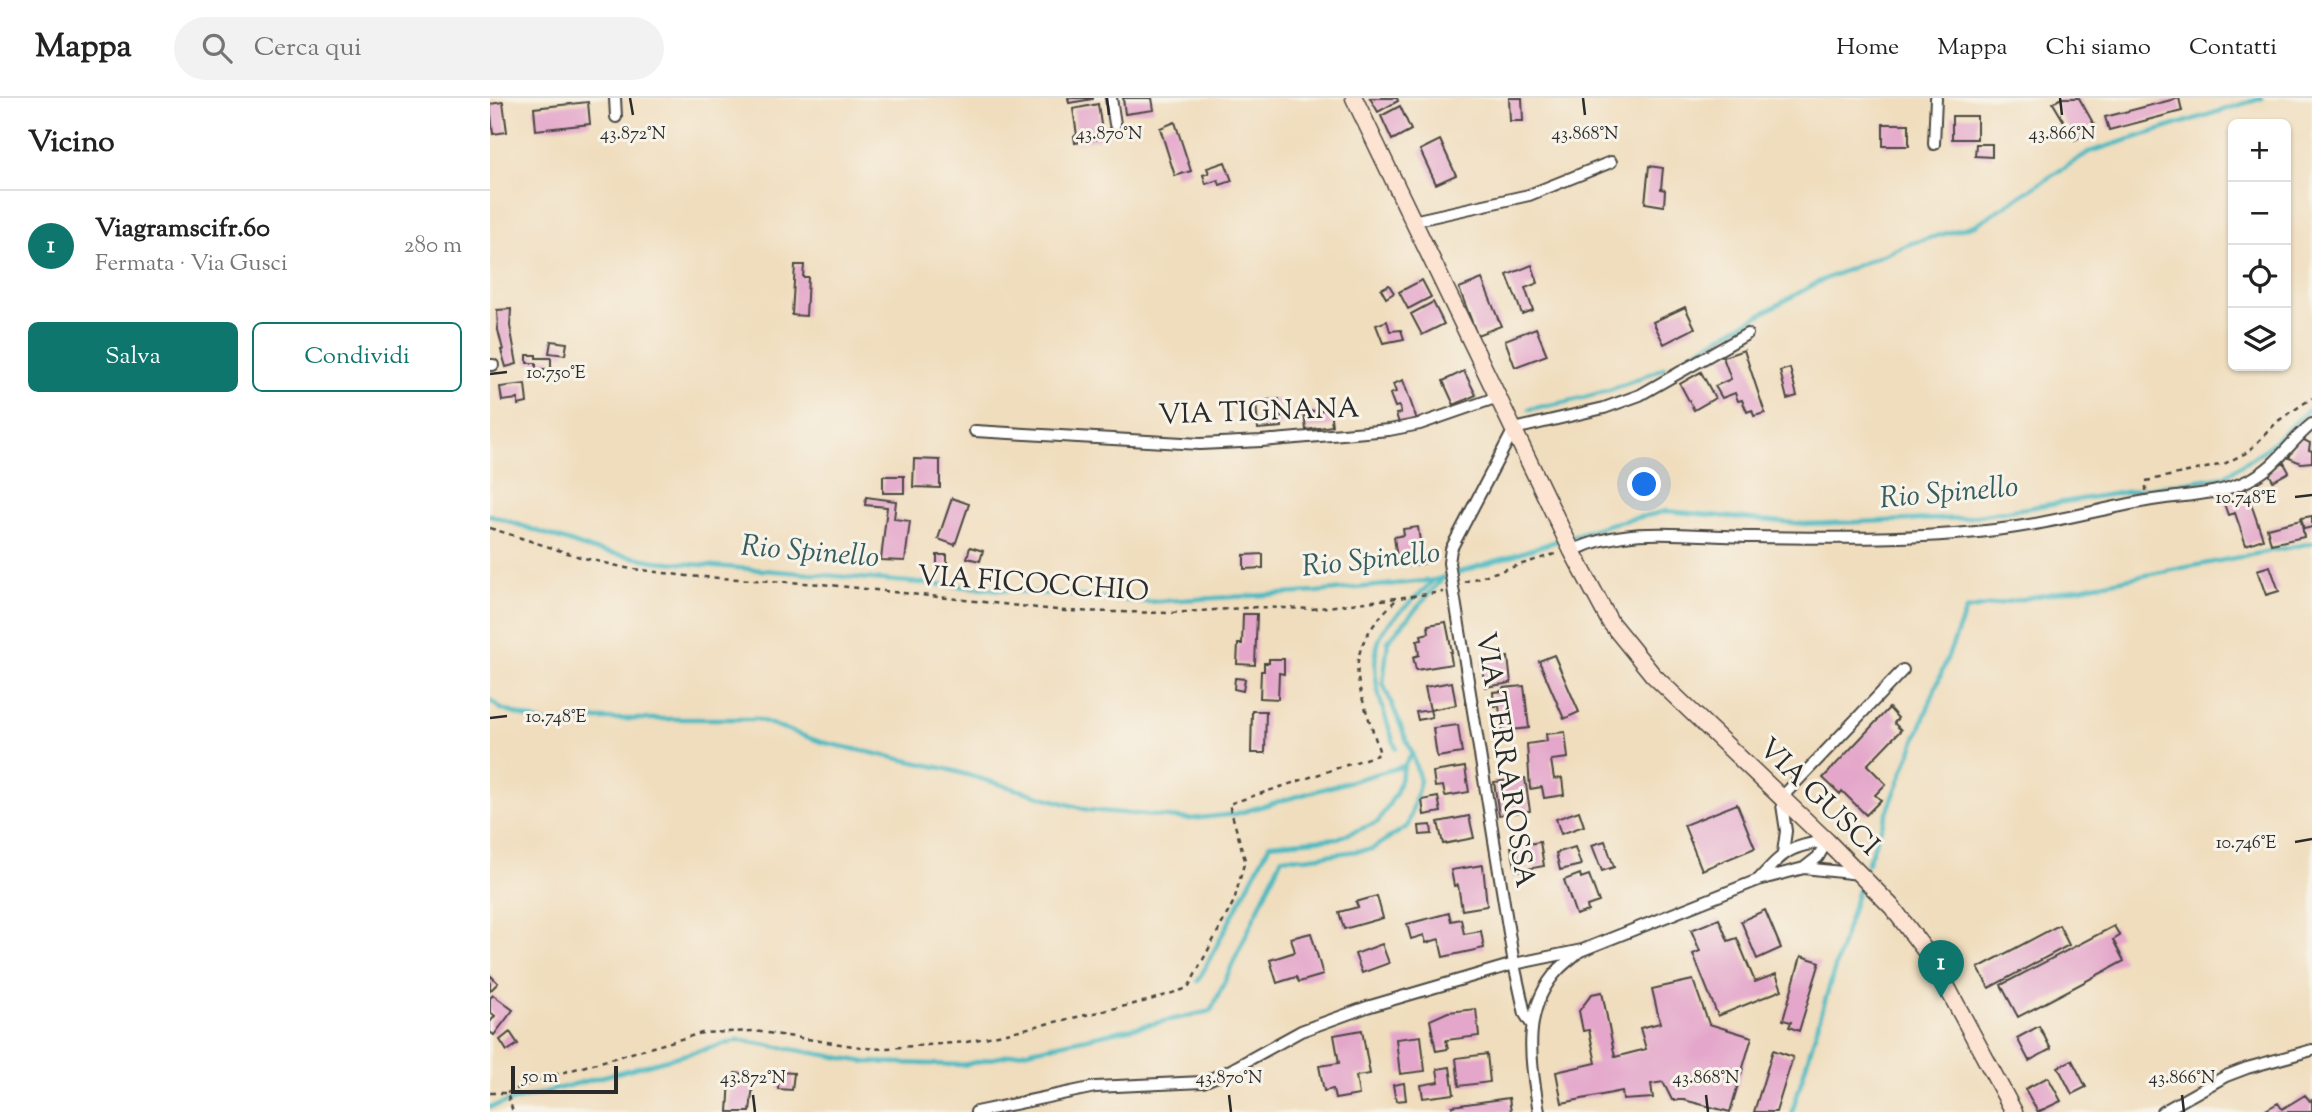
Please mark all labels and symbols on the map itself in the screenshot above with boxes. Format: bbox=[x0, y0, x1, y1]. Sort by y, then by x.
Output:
text: 43.872°N bbox=[600, 122, 666, 148]
text: 43.870°N bbox=[1076, 122, 1142, 148]
text: 43.868°N bbox=[1552, 122, 1618, 148]
text: 43.866°N bbox=[2029, 122, 2095, 148]
text: 10.750°E bbox=[526, 361, 586, 387]
street label: VIA TIGNANA bbox=[1158, 389, 1361, 437]
your location bbox=[1627, 467, 1661, 501]
water label: Rio Spinello bbox=[1878, 467, 2020, 521]
text: 10.748°E bbox=[2216, 486, 2277, 512]
water label: Rio Spinello bbox=[739, 526, 881, 580]
water label: Rio Spinello bbox=[1300, 532, 1442, 590]
street label: VIA FICOCCHIO bbox=[916, 557, 1150, 613]
street label: VIA TERRAROSSA bbox=[1464, 629, 1544, 891]
text: 10.748°E bbox=[526, 705, 587, 731]
street label: VIA GUSCI bbox=[1748, 730, 1888, 866]
text: 10.746°E bbox=[2216, 831, 2276, 857]
pin: 1 bbox=[1918, 940, 1964, 998]
scale bar bbox=[511, 1063, 618, 1095]
text: 43.872°N bbox=[720, 1066, 786, 1092]
text: 43.870°N bbox=[1196, 1066, 1262, 1092]
text: 43.868°N bbox=[1673, 1066, 1739, 1092]
text: 43.866°N bbox=[2149, 1066, 2215, 1092]

